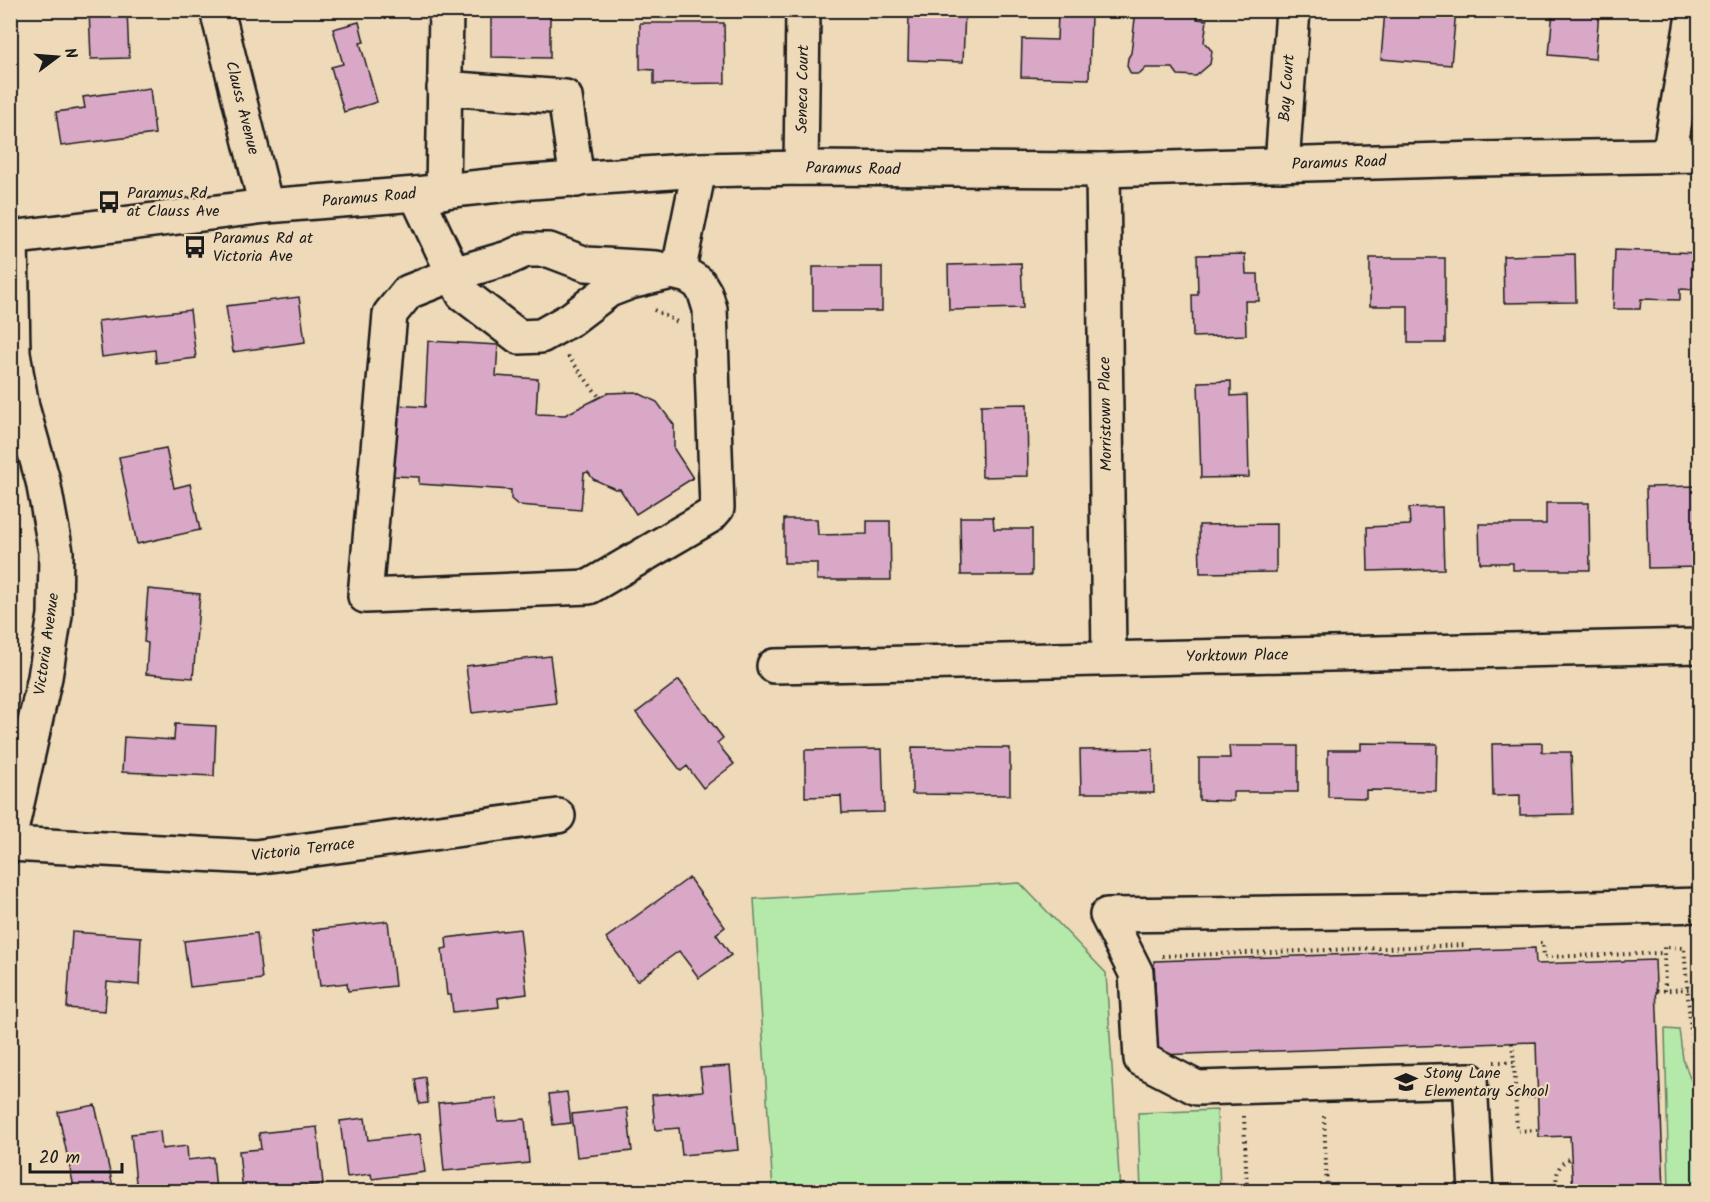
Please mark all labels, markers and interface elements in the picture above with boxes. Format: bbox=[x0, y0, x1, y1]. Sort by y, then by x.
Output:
north arrow bbox=[27, 27, 87, 87]
street label: Seneca Court bbox=[790, 44, 816, 133]
text: N bbox=[57, 45, 83, 62]
street label: Bay Court bbox=[1272, 53, 1302, 123]
street label: Clauss Avenue bbox=[218, 58, 266, 158]
street label: Paramus Road bbox=[1291, 149, 1388, 177]
street label: Paramus Road bbox=[805, 156, 902, 182]
place label: Paramus Rd at Clauss Ave bbox=[127, 181, 220, 224]
street label: Paramus Road bbox=[321, 181, 418, 215]
bus stop icon: Paramus Rd at Clauss Ave bbox=[96, 189, 122, 215]
place label: Paramus Rd at Victoria Ave bbox=[213, 226, 314, 269]
bus stop icon: Paramus Rd at Victoria Ave bbox=[182, 234, 208, 260]
street label: Morristown Place bbox=[1093, 356, 1119, 472]
street label: Victoria Avenue bbox=[27, 591, 67, 697]
street label: Yorktown Place bbox=[1185, 643, 1289, 669]
street label: Victoria Terrace bbox=[250, 831, 356, 869]
place label: Stony Lane Elementary School bbox=[1424, 1061, 1549, 1104]
school or university icon: Stony Lane Elementary School bbox=[1393, 1069, 1419, 1095]
scale bar bbox=[30, 1136, 122, 1174]
text: 20 m bbox=[39, 1144, 80, 1173]

